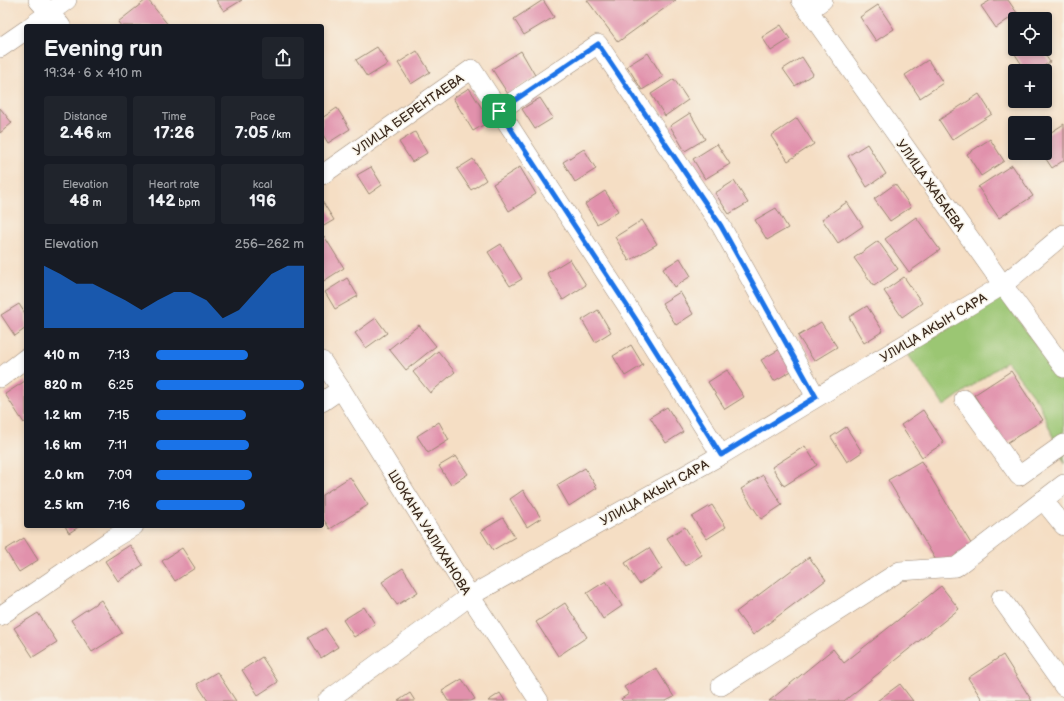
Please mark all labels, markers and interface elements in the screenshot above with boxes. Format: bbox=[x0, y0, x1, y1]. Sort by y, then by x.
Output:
map controls bbox=[1008, 12, 1052, 160]
button: locate bbox=[1008, 12, 1052, 56]
text: Evening run bbox=[44, 36, 163, 63]
button: share bbox=[262, 37, 304, 79]
button: + bbox=[1008, 64, 1052, 108]
text: 19:34 · 6 × 410 m bbox=[44, 65, 142, 81]
street label: УЛИЦА БЕРЕНТАЕВА bbox=[350, 70, 467, 159]
pin bbox=[482, 94, 516, 128]
icon: arrive bbox=[488, 100, 510, 122]
text: Distance bbox=[63, 110, 107, 123]
text: Time bbox=[162, 110, 186, 123]
text: Pace bbox=[250, 110, 275, 123]
button: − bbox=[1008, 116, 1052, 160]
text: 2.46 bbox=[59, 123, 94, 143]
text: 17:26 bbox=[153, 123, 195, 143]
text: 7:05 bbox=[235, 123, 268, 143]
text: km bbox=[94, 128, 111, 141]
text: /km bbox=[268, 128, 291, 141]
street label: УЛИЦА ЖАБАЕВА bbox=[893, 137, 968, 235]
text: Elevation bbox=[62, 178, 108, 191]
text: Heart rate bbox=[149, 178, 199, 191]
text: kcal bbox=[253, 178, 273, 191]
text: 48 bbox=[69, 191, 89, 211]
text: 142 bbox=[148, 191, 175, 211]
text: 196 bbox=[249, 191, 276, 211]
text: m bbox=[89, 196, 101, 209]
text: bpm bbox=[175, 196, 200, 209]
text: Elevation bbox=[44, 236, 98, 252]
text: 256–262 m bbox=[235, 236, 304, 252]
street label: УЛИЦА АКЫН САРА bbox=[877, 290, 990, 366]
text: 410 m bbox=[44, 347, 80, 363]
text: 7:13 bbox=[108, 347, 130, 363]
text: 820 m bbox=[44, 377, 82, 393]
text: 6:25 bbox=[108, 377, 134, 393]
text: 1.2 km bbox=[44, 407, 82, 423]
text: 7:15 bbox=[108, 407, 130, 423]
text: 1.6 km bbox=[44, 437, 82, 453]
text: 7:11 bbox=[108, 437, 127, 453]
street label: УЛИЦА АКЫН САРА bbox=[597, 456, 712, 529]
text: 2.0 km bbox=[44, 467, 84, 483]
text: 7:09 bbox=[108, 467, 132, 483]
street label: ШОКАНА УАЛИХАНОВА bbox=[384, 467, 474, 598]
text: 2.5 km bbox=[44, 497, 84, 513]
text: 7:16 bbox=[108, 497, 130, 513]

